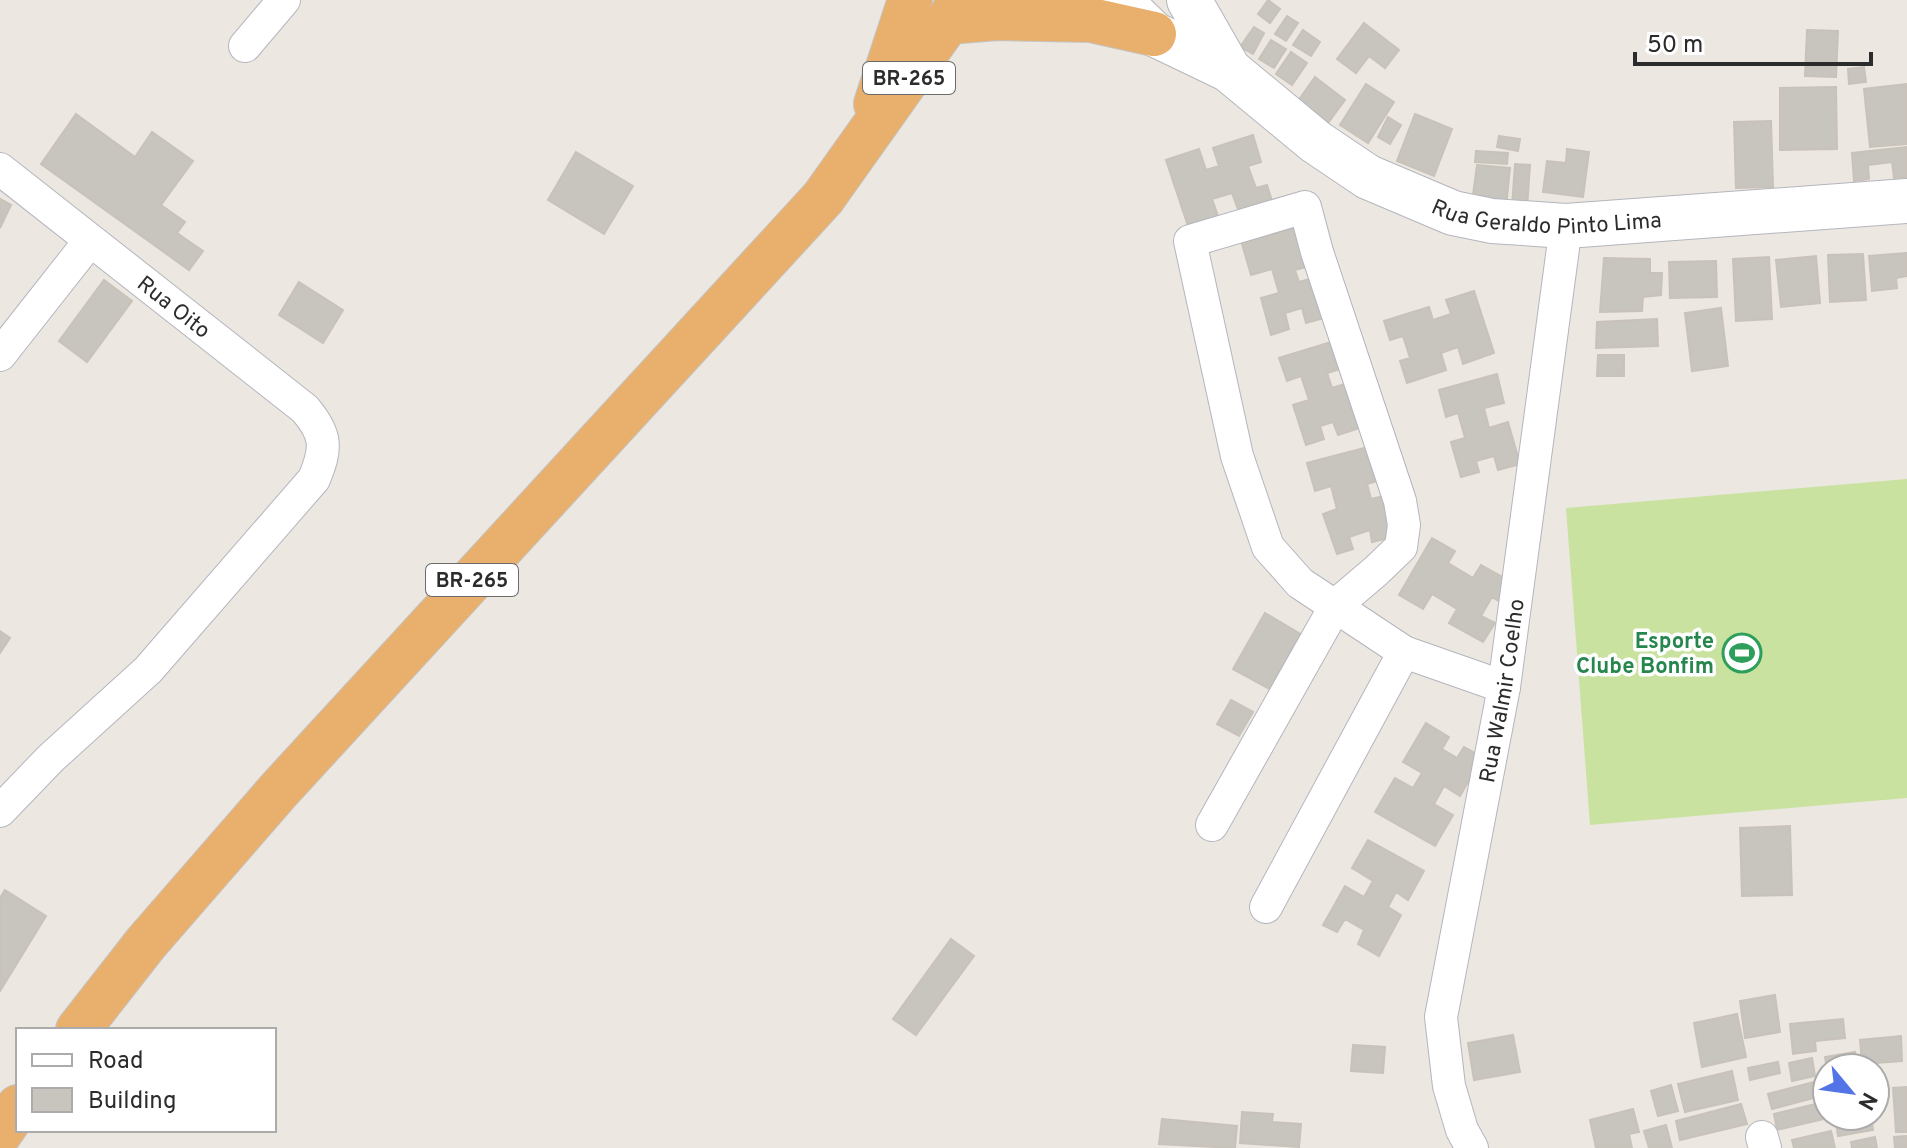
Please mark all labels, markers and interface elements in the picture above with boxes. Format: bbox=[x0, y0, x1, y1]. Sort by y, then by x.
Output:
scale bar bbox=[1635, 16, 1871, 66]
text: 50 m bbox=[1647, 31, 1703, 61]
road number: BR-265 bbox=[863, 62, 955, 94]
street label: Rua Geraldo Pinto Lima bbox=[1427, 194, 1663, 242]
street label: Rua Oito bbox=[131, 271, 215, 345]
road number: BR-265 bbox=[426, 564, 518, 596]
street label: Rua Walmir Coelho bbox=[1475, 597, 1532, 785]
place label: Esporte Clube Bonfim bbox=[1576, 629, 1714, 681]
sports icon: Esporte Clube Bonfim bbox=[1721, 632, 1763, 674]
legend bbox=[16, 1028, 276, 1132]
text: Road bbox=[88, 1047, 144, 1077]
north arrow bbox=[1811, 1052, 1891, 1132]
text: Building bbox=[88, 1087, 177, 1117]
text: N bbox=[1851, 1087, 1882, 1114]

